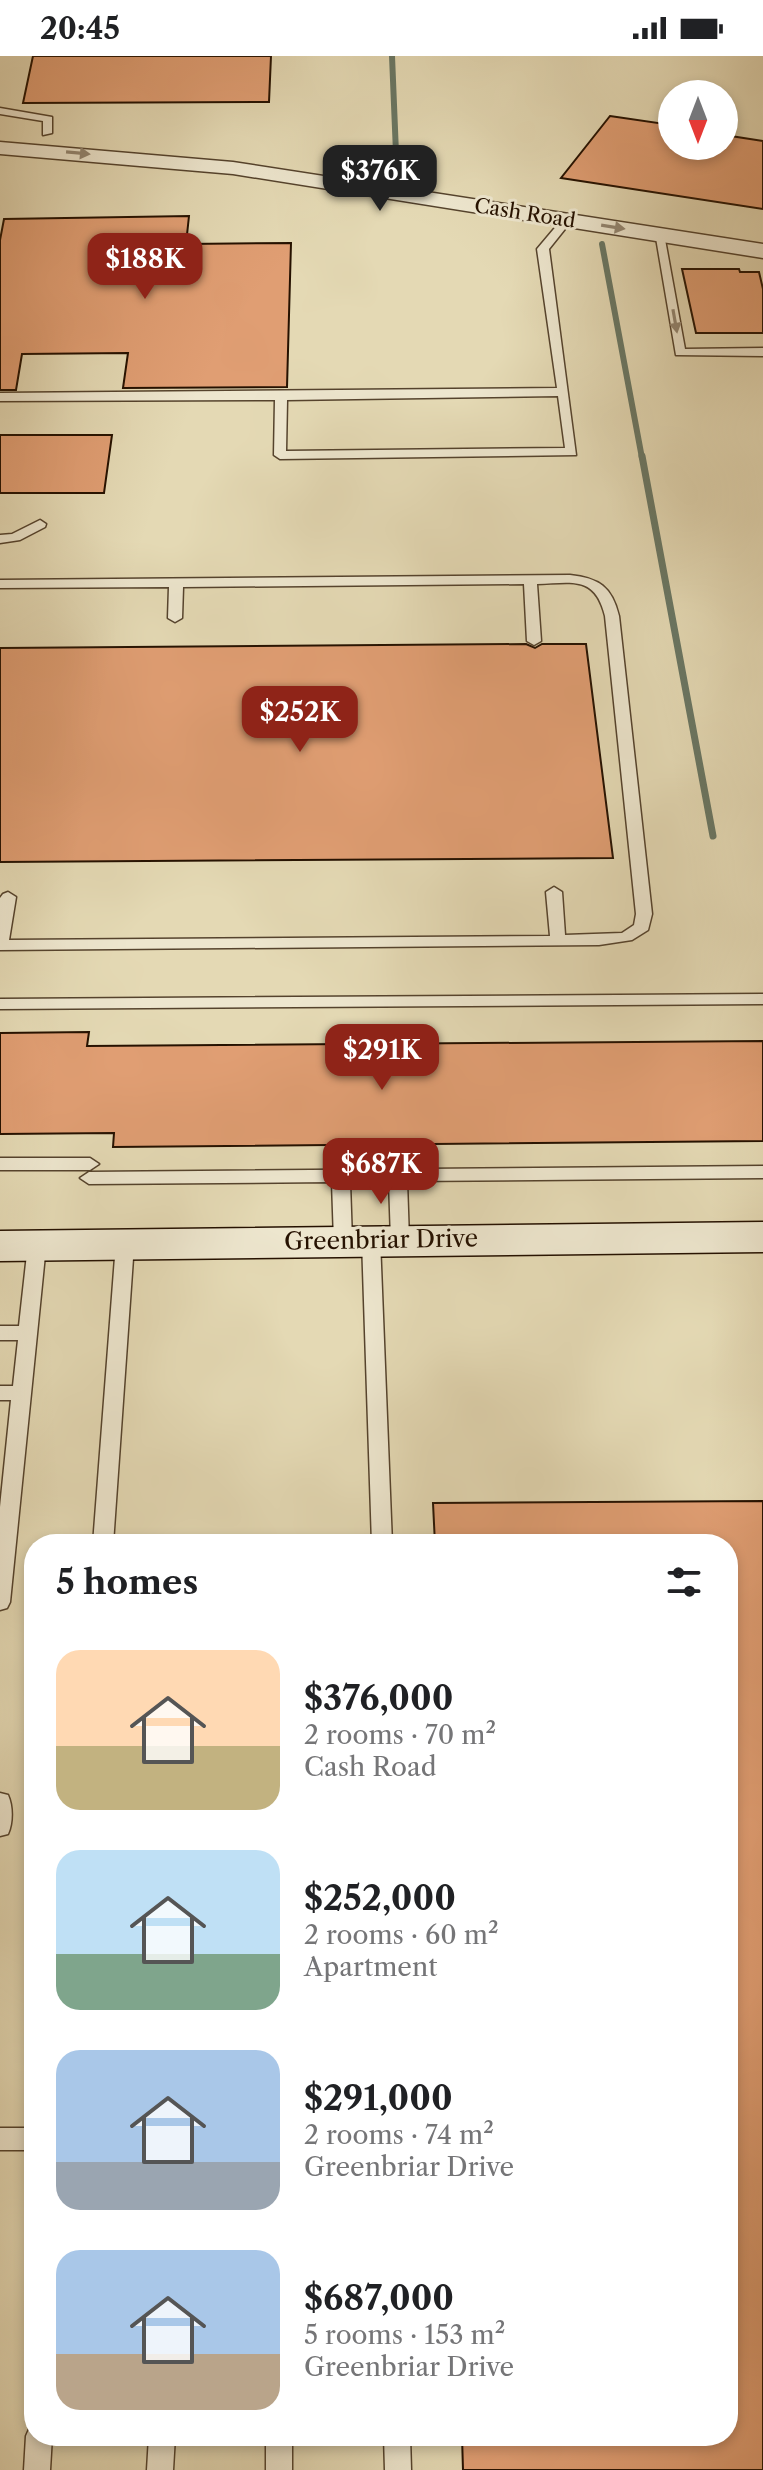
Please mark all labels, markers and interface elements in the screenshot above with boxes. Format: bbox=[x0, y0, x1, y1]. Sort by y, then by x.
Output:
text: 20:45 bbox=[40, 10, 120, 47]
north arrow bbox=[658, 80, 738, 160]
map controls bbox=[658, 80, 738, 160]
pin: $376K bbox=[324, 145, 436, 213]
one-way arrow bbox=[66, 146, 91, 159]
text: $376K bbox=[341, 155, 419, 187]
street label: Cash Road bbox=[473, 193, 577, 233]
one-way arrow bbox=[600, 221, 625, 233]
pin: $188K bbox=[89, 233, 201, 301]
text: $188K bbox=[105, 243, 185, 275]
one-way arrow bbox=[669, 309, 681, 334]
pin: $252K bbox=[244, 686, 356, 754]
text: $252K bbox=[260, 696, 340, 728]
pin: $291K bbox=[326, 1024, 438, 1092]
text: $291K bbox=[343, 1034, 421, 1066]
pin: $687K bbox=[325, 1138, 437, 1206]
text: $687K bbox=[341, 1148, 421, 1180]
street label: Greenbriar Drive bbox=[284, 1223, 478, 1256]
icon: filters bbox=[662, 1560, 706, 1604]
text: 5 homes bbox=[56, 1561, 198, 1603]
text: $376,000 bbox=[304, 1677, 453, 1719]
icon: home bbox=[120, 1682, 216, 1778]
text: 2 rooms · 70 m² bbox=[304, 1719, 496, 1751]
text: Cash Road bbox=[304, 1751, 437, 1783]
text: $252,000 bbox=[304, 1877, 456, 1919]
icon: home bbox=[120, 1882, 216, 1978]
text: 2 rooms · 60 m² bbox=[304, 1919, 499, 1951]
text: Apartment bbox=[304, 1951, 437, 1983]
text: $291,000 bbox=[304, 2077, 453, 2119]
icon: home bbox=[120, 2082, 216, 2178]
text: 2 rooms · 74 m² bbox=[304, 2119, 494, 2151]
text: Greenbriar Drive bbox=[304, 2151, 514, 2183]
text: $687,000 bbox=[304, 2277, 454, 2319]
icon: home bbox=[120, 2282, 216, 2378]
text: 5 rooms · 153 m² bbox=[304, 2319, 505, 2351]
text: Greenbriar Drive bbox=[304, 2351, 514, 2383]

